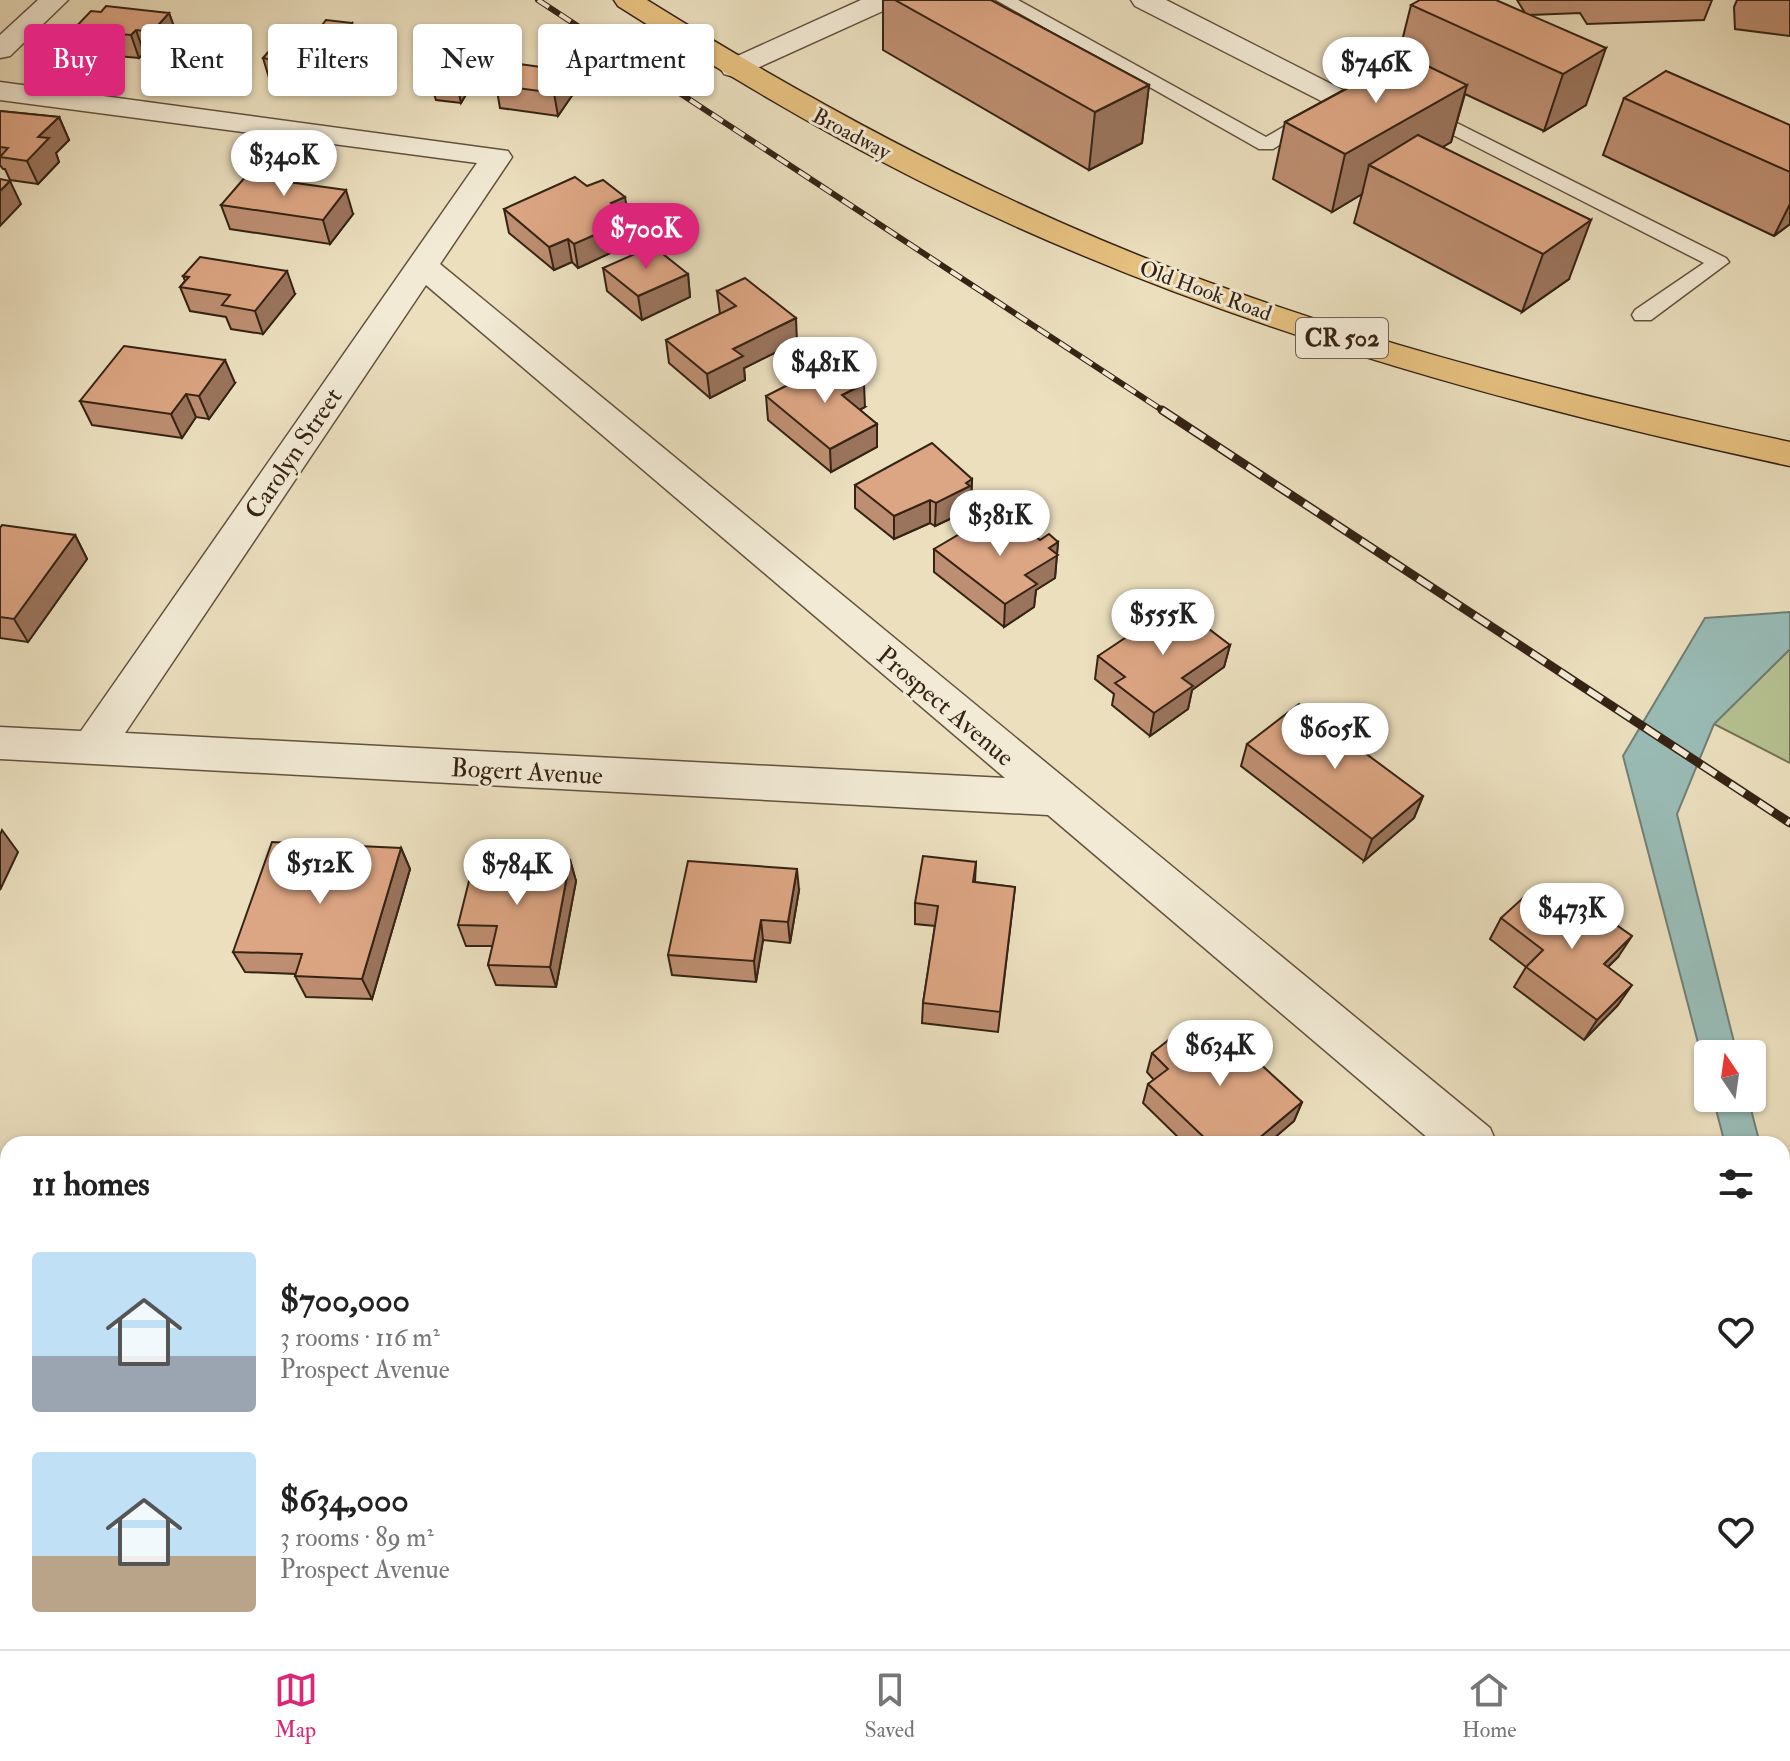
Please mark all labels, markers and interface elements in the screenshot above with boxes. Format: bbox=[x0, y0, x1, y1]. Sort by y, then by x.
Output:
chip: Buy bbox=[24, 24, 125, 96]
chip: Rent bbox=[141, 24, 252, 96]
chip: Filters bbox=[268, 24, 397, 96]
chip: New bbox=[413, 24, 522, 96]
chip: Apartment bbox=[538, 24, 714, 96]
pin: $746K bbox=[1320, 37, 1432, 105]
text: $746K bbox=[1340, 47, 1412, 79]
street label: Broadway bbox=[808, 102, 896, 166]
pin: $340K bbox=[228, 130, 340, 198]
text: $340K bbox=[249, 140, 319, 172]
pin: $700K bbox=[590, 203, 702, 271]
text: $700K bbox=[610, 213, 682, 245]
street label: Old Hook Road bbox=[1136, 254, 1276, 328]
road number: CR 502 bbox=[1296, 318, 1388, 358]
pin: $481K bbox=[769, 337, 881, 405]
text: $481K bbox=[791, 347, 859, 379]
street label: Carolyn Street bbox=[238, 382, 349, 525]
pin: $381K bbox=[944, 490, 1056, 558]
text: $381K bbox=[968, 500, 1032, 532]
pin: $555K bbox=[1107, 589, 1219, 657]
text: $555K bbox=[1129, 599, 1197, 631]
street label: Prospect Avenue bbox=[869, 640, 1021, 774]
pin: $605K bbox=[1279, 703, 1391, 771]
text: $605K bbox=[1300, 713, 1370, 745]
street label: Bogert Avenue bbox=[450, 752, 604, 792]
pin: $512K bbox=[264, 838, 376, 906]
pin: $784K bbox=[461, 839, 573, 907]
text: $512K bbox=[287, 848, 353, 880]
text: $784K bbox=[481, 849, 553, 881]
pin: $473K bbox=[1516, 883, 1628, 951]
text: $473K bbox=[1538, 893, 1606, 925]
pin: $634K bbox=[1164, 1020, 1276, 1088]
text: $634K bbox=[1185, 1030, 1255, 1062]
north arrow bbox=[1694, 1040, 1766, 1112]
map controls bbox=[1694, 1040, 1766, 1112]
icon: filters bbox=[1714, 1162, 1758, 1206]
text: 11 homes bbox=[32, 1163, 150, 1206]
text: $700,000 bbox=[280, 1279, 410, 1322]
icon: home bbox=[96, 1284, 192, 1380]
icon: heart bbox=[1714, 1310, 1758, 1354]
text: 3 rooms · 116 m² bbox=[280, 1322, 440, 1354]
text: Prospect Avenue bbox=[280, 1354, 450, 1386]
text: $634,000 bbox=[280, 1479, 409, 1522]
icon: home bbox=[96, 1484, 192, 1580]
icon: heart bbox=[1714, 1510, 1758, 1554]
text: 3 rooms · 89 m² bbox=[280, 1522, 434, 1554]
text: Prospect Avenue bbox=[280, 1554, 450, 1586]
tab: Map bbox=[274, 1668, 318, 1744]
tab: Saved bbox=[865, 1668, 915, 1744]
tab: Home bbox=[1462, 1668, 1516, 1744]

